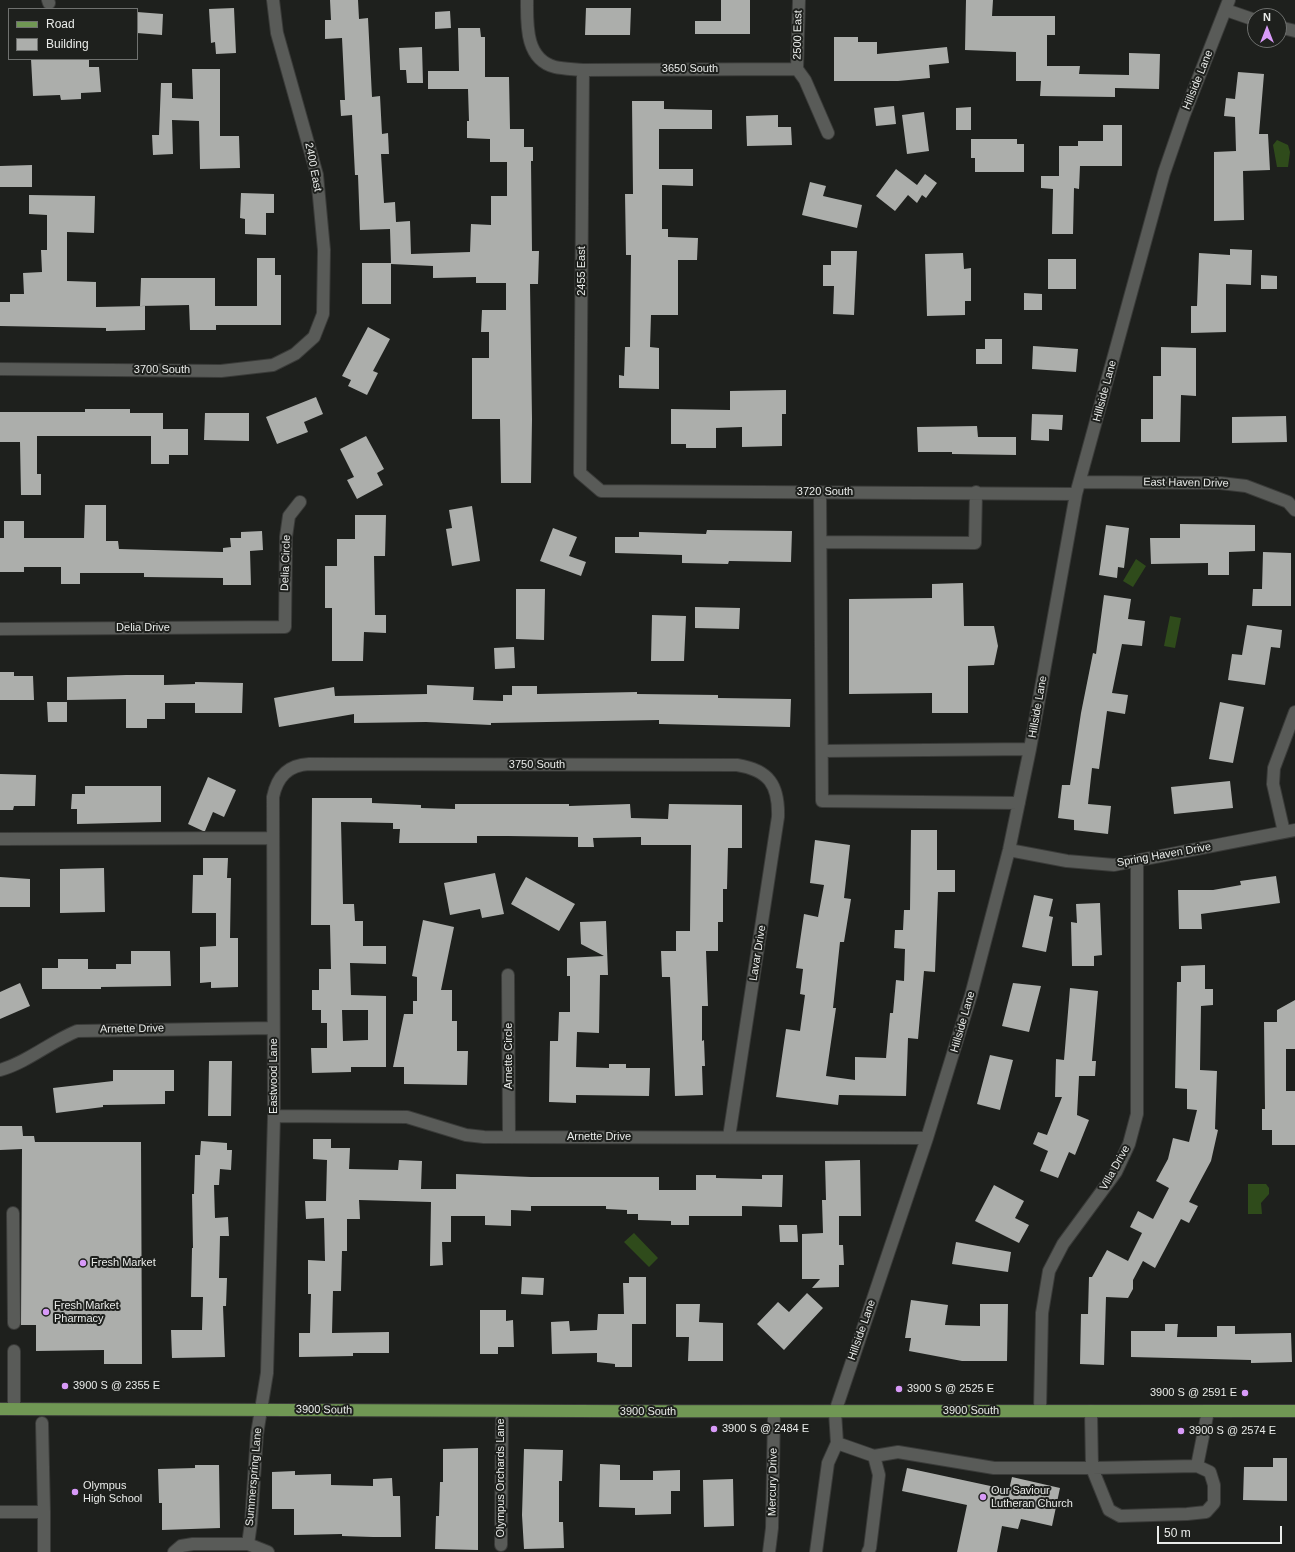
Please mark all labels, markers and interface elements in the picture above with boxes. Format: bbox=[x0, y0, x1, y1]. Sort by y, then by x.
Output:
legend bbox=[8, 8, 138, 60]
north arrow bbox=[1247, 8, 1287, 48]
street label: 2500 East bbox=[791, 10, 805, 60]
text: N bbox=[1263, 11, 1271, 23]
text: Road bbox=[46, 17, 75, 31]
text: Building bbox=[46, 37, 89, 51]
street label: Hillside Lane bbox=[1180, 48, 1216, 112]
street label: 3650 South bbox=[662, 62, 718, 76]
street label: 2400 East bbox=[302, 141, 324, 193]
street label: 2455 East bbox=[575, 246, 589, 296]
street label: Hillside Lane bbox=[1090, 359, 1120, 423]
street label: 3700 South bbox=[134, 363, 190, 377]
street label: East Haven Drive bbox=[1143, 476, 1229, 490]
street label: 3720 South bbox=[797, 485, 853, 499]
street label: Delia Circle bbox=[278, 535, 294, 591]
street label: Delia Drive bbox=[116, 621, 170, 635]
street label: Hillside Lane bbox=[1026, 675, 1050, 739]
street label: 3750 South bbox=[509, 758, 565, 772]
street label: Spring Haven Drive bbox=[1116, 840, 1212, 870]
street label: Lavar Drive bbox=[747, 924, 769, 982]
street label: Hillside Lane bbox=[948, 990, 978, 1054]
street label: Arnette Drive bbox=[100, 1022, 164, 1036]
street label: Arnette Circle bbox=[502, 1023, 516, 1089]
street label: Eastwood Lane bbox=[267, 1038, 281, 1114]
street label: Arnette Drive bbox=[567, 1130, 631, 1144]
street label: Villa Drive bbox=[1097, 1143, 1133, 1193]
place label: Fresh Market bbox=[91, 1256, 156, 1270]
marker: Fresh Market bbox=[78, 1258, 88, 1268]
street label: Hillside Lane bbox=[846, 1298, 878, 1362]
place label: Fresh Market Pharmacy bbox=[54, 1299, 119, 1325]
marker: Fresh Market Pharmacy bbox=[41, 1307, 51, 1317]
place label: 3900 S @ 2355 E bbox=[73, 1379, 160, 1393]
marker: 3900 S @ 2355 E bbox=[60, 1381, 70, 1391]
place label: 3900 S @ 2525 E bbox=[907, 1382, 994, 1396]
marker: 3900 S @ 2525 E bbox=[894, 1384, 904, 1394]
place label: 3900 S @ 2591 E bbox=[1150, 1386, 1237, 1400]
marker: 3900 S @ 2591 E bbox=[1240, 1388, 1250, 1398]
street label: 3900 South bbox=[296, 1403, 352, 1417]
street label: 3900 South bbox=[943, 1404, 999, 1418]
street label: 3900 South bbox=[620, 1405, 676, 1419]
street label: Olympus Orchards Lane bbox=[494, 1418, 508, 1538]
place label: 3900 S @ 2484 E bbox=[722, 1422, 809, 1436]
marker: 3900 S @ 2484 E bbox=[709, 1424, 719, 1434]
place label: 3900 S @ 2574 E bbox=[1189, 1424, 1276, 1438]
marker: 3900 S @ 2574 E bbox=[1176, 1426, 1186, 1436]
street label: Summerspring Lane bbox=[243, 1427, 265, 1527]
street label: Mercury Drive bbox=[766, 1448, 780, 1516]
place label: Olympus High School bbox=[83, 1479, 142, 1505]
place label: Our Saviour Lutheran Church bbox=[991, 1484, 1073, 1510]
marker: Olympus High School bbox=[70, 1487, 80, 1497]
marker: Our Saviour Lutheran Church bbox=[978, 1492, 988, 1502]
scale bar bbox=[1159, 1518, 1284, 1544]
text: 50 m bbox=[1164, 1526, 1191, 1540]

